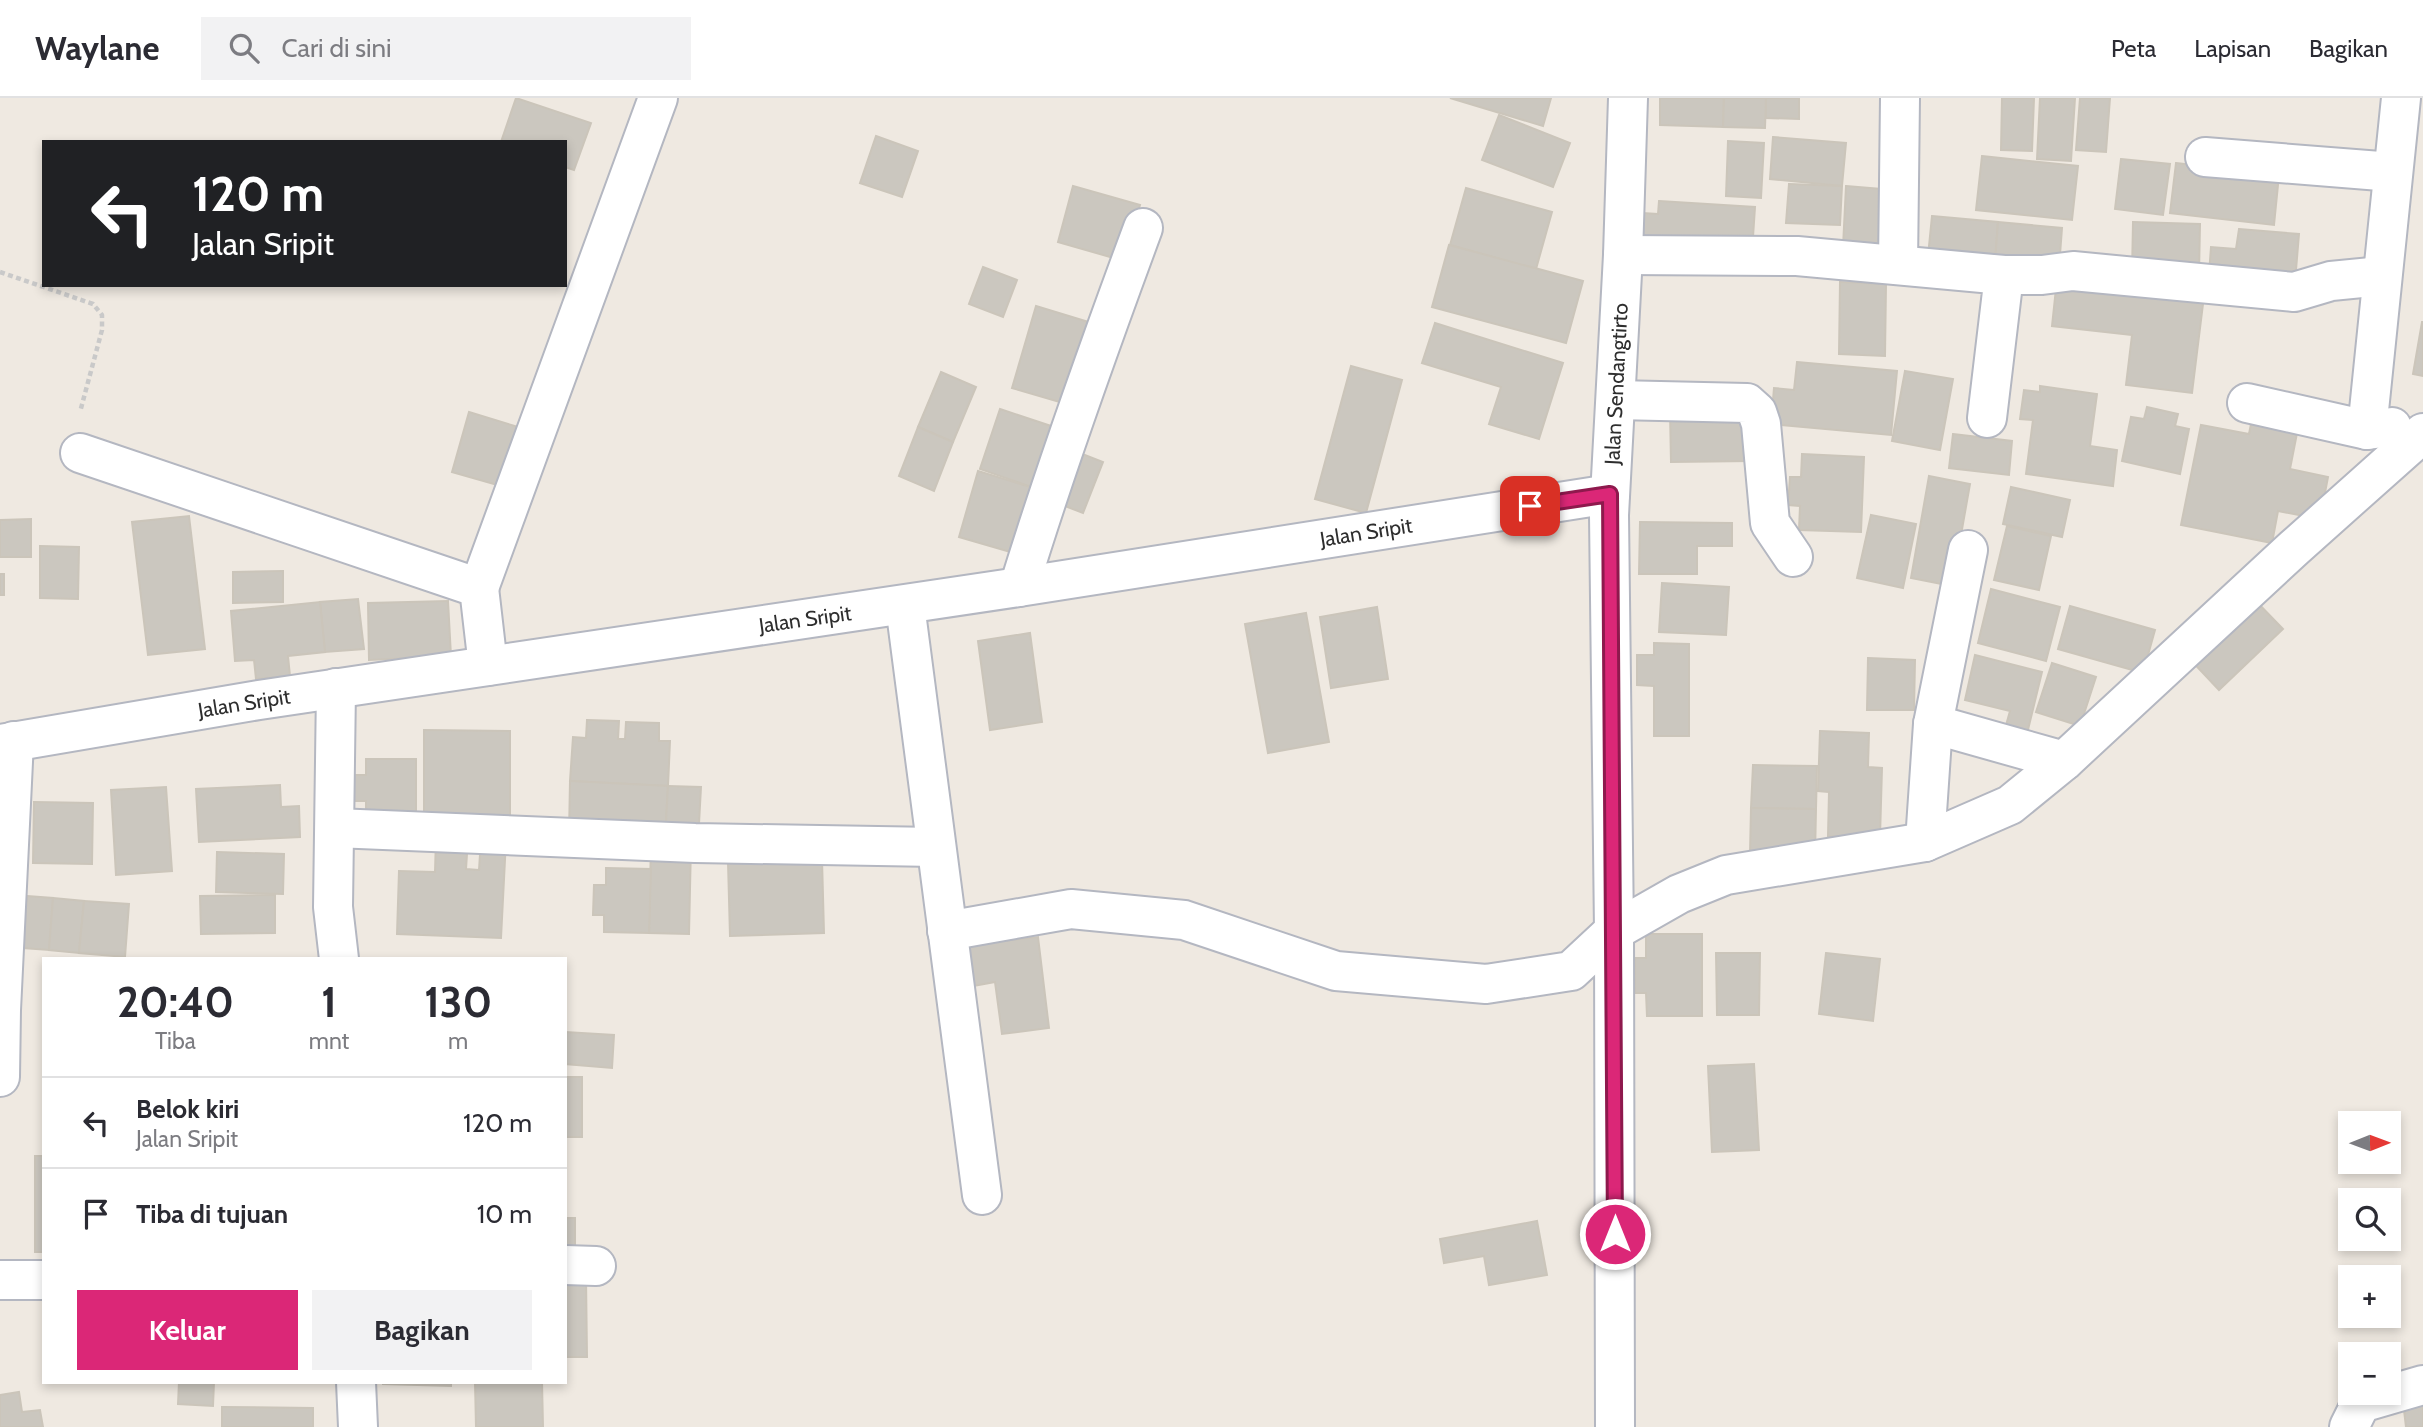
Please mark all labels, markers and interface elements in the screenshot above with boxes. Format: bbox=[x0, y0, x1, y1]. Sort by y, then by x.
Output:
search box bbox=[201, 17, 691, 80]
text: Waylane bbox=[35, 28, 159, 68]
icon: search bbox=[225, 29, 263, 67]
text: Cari di sini bbox=[281, 32, 392, 64]
text: Peta bbox=[2111, 34, 2156, 63]
text: Lapisan bbox=[2194, 34, 2271, 63]
text: Bagikan bbox=[2309, 34, 2388, 63]
text: 120 m bbox=[192, 164, 324, 223]
icon: left bbox=[77, 168, 168, 259]
text: Jalan Sripit bbox=[192, 224, 334, 263]
street label: Jalan Sendangtirto bbox=[1599, 302, 1633, 467]
pin bbox=[1500, 476, 1560, 536]
icon: arrive bbox=[1511, 487, 1549, 525]
street label: Jalan Sripit bbox=[1317, 512, 1414, 552]
street label: Jalan Sripit bbox=[756, 600, 853, 638]
street label: Jalan Sripit bbox=[195, 683, 292, 723]
text: 20:40 bbox=[117, 976, 234, 1028]
text: 1 bbox=[321, 976, 337, 1028]
text: 130 bbox=[424, 976, 492, 1028]
text: Tiba bbox=[155, 1027, 196, 1055]
text: mnt bbox=[309, 1027, 349, 1055]
text: m bbox=[448, 1027, 468, 1055]
text: Belok kiri bbox=[136, 1093, 239, 1125]
icon: left bbox=[77, 1104, 115, 1142]
text: 120 m bbox=[463, 1107, 532, 1139]
north arrow bbox=[2338, 1111, 2401, 1174]
map controls bbox=[2338, 1111, 2401, 1405]
text: Jalan Sripit bbox=[136, 1125, 238, 1153]
button: search bbox=[2338, 1188, 2401, 1251]
icon: arrive bbox=[77, 1195, 115, 1233]
position arrow bbox=[1578, 1197, 1652, 1271]
text: Tiba di tujuan bbox=[136, 1198, 288, 1230]
text: 10 m bbox=[477, 1198, 532, 1230]
button: + bbox=[2338, 1265, 2401, 1328]
button: Keluar bbox=[77, 1290, 298, 1370]
button: Bagikan bbox=[312, 1290, 532, 1370]
button: − bbox=[2338, 1342, 2401, 1405]

